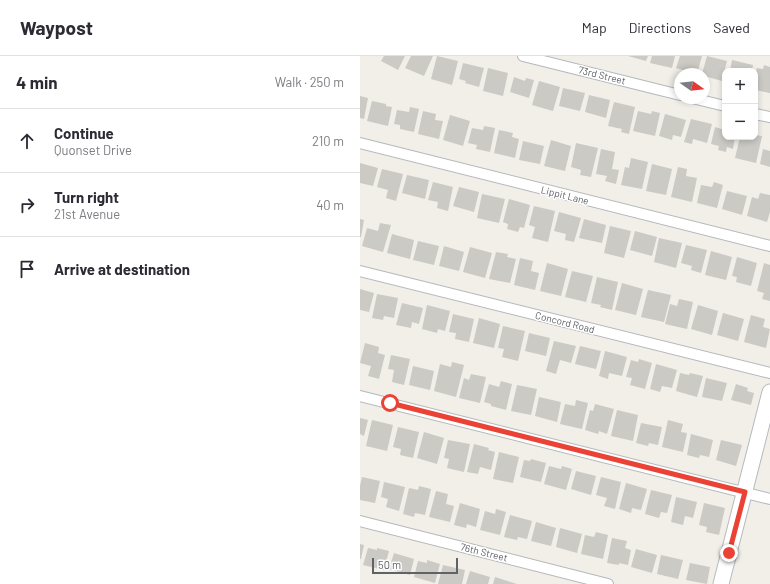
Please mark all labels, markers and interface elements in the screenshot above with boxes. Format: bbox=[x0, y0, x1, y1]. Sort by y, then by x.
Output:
text: Waypost bbox=[20, 16, 93, 39]
text: Map bbox=[582, 19, 607, 36]
text: Directions bbox=[629, 19, 691, 36]
text: Saved bbox=[713, 19, 750, 36]
street label: 73rd Street bbox=[577, 63, 627, 87]
north arrow bbox=[674, 68, 710, 104]
map controls bbox=[722, 68, 758, 140]
button: + bbox=[722, 68, 758, 104]
text: 4 min bbox=[16, 72, 58, 92]
text: Walk · 250 m bbox=[275, 74, 344, 90]
button: − bbox=[722, 104, 758, 140]
text: Continue bbox=[54, 124, 114, 142]
icon: ahead bbox=[16, 130, 38, 152]
text: 210 m bbox=[312, 133, 344, 149]
text: Quonset Drive bbox=[54, 142, 132, 158]
street label: Lippit Lane bbox=[540, 183, 590, 207]
text: Turn right bbox=[54, 188, 119, 206]
icon: right bbox=[16, 194, 38, 216]
text: 40 m bbox=[316, 197, 344, 213]
text: 21st Avenue bbox=[54, 206, 120, 222]
icon: arrive bbox=[16, 258, 38, 280]
text: Arrive at destination bbox=[54, 260, 190, 278]
street label: Concord Road bbox=[534, 309, 596, 335]
route start bbox=[381, 394, 399, 412]
street label: 76th Street bbox=[459, 540, 509, 564]
route end bbox=[720, 544, 738, 562]
scale bar bbox=[372, 556, 458, 575]
text: 50 m bbox=[378, 558, 401, 571]

